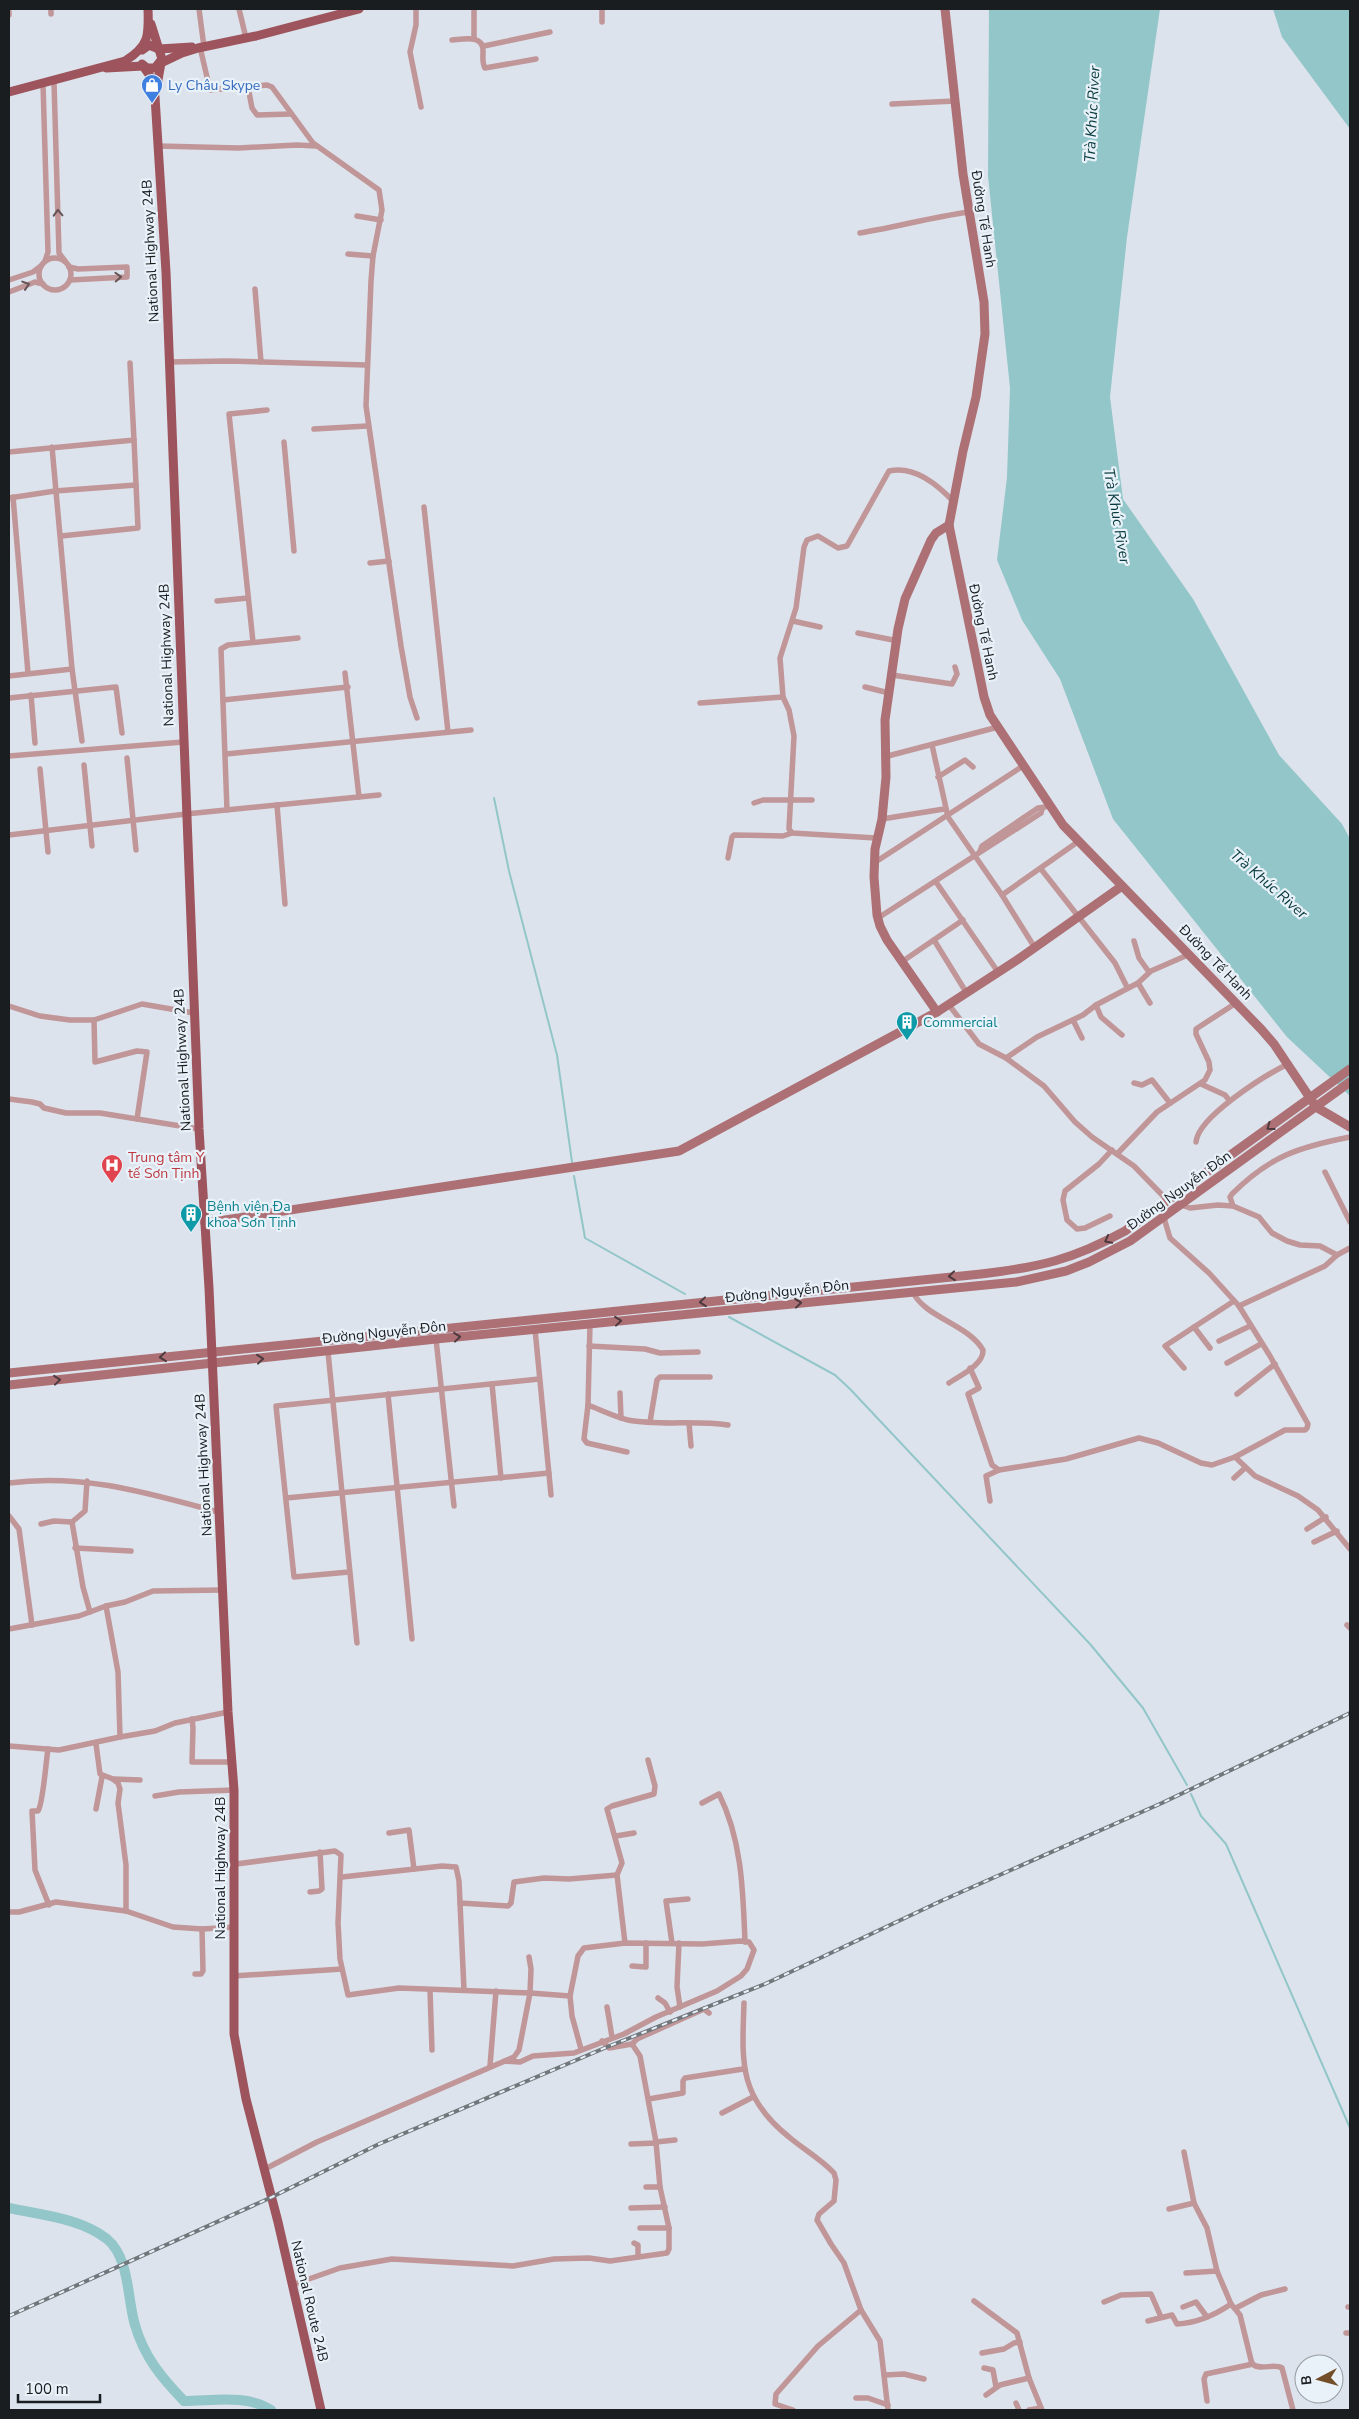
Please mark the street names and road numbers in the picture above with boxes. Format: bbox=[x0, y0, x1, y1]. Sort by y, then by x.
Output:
street label: Đường Tế Hanh bbox=[966, 168, 1001, 269]
street label: National Highway 24B bbox=[137, 179, 164, 323]
street label: Đường Tế Hanh bbox=[964, 581, 1003, 682]
street label: National Highway 24B bbox=[155, 583, 178, 727]
street label: Đường Tế Hanh bbox=[1174, 920, 1257, 1004]
street label: National Highway 24B bbox=[169, 988, 196, 1132]
street label: Đường Nguyễn Đôn bbox=[1123, 1146, 1235, 1235]
street label: Đường Nguyễn Đôn bbox=[723, 1276, 850, 1308]
street label: Đường Nguyễn Đôn bbox=[320, 1317, 447, 1349]
street label: National Highway 24B bbox=[190, 1393, 217, 1537]
street label: National Highway 24B bbox=[211, 1797, 230, 1939]
street label: National Route 24B bbox=[286, 2239, 333, 2364]

